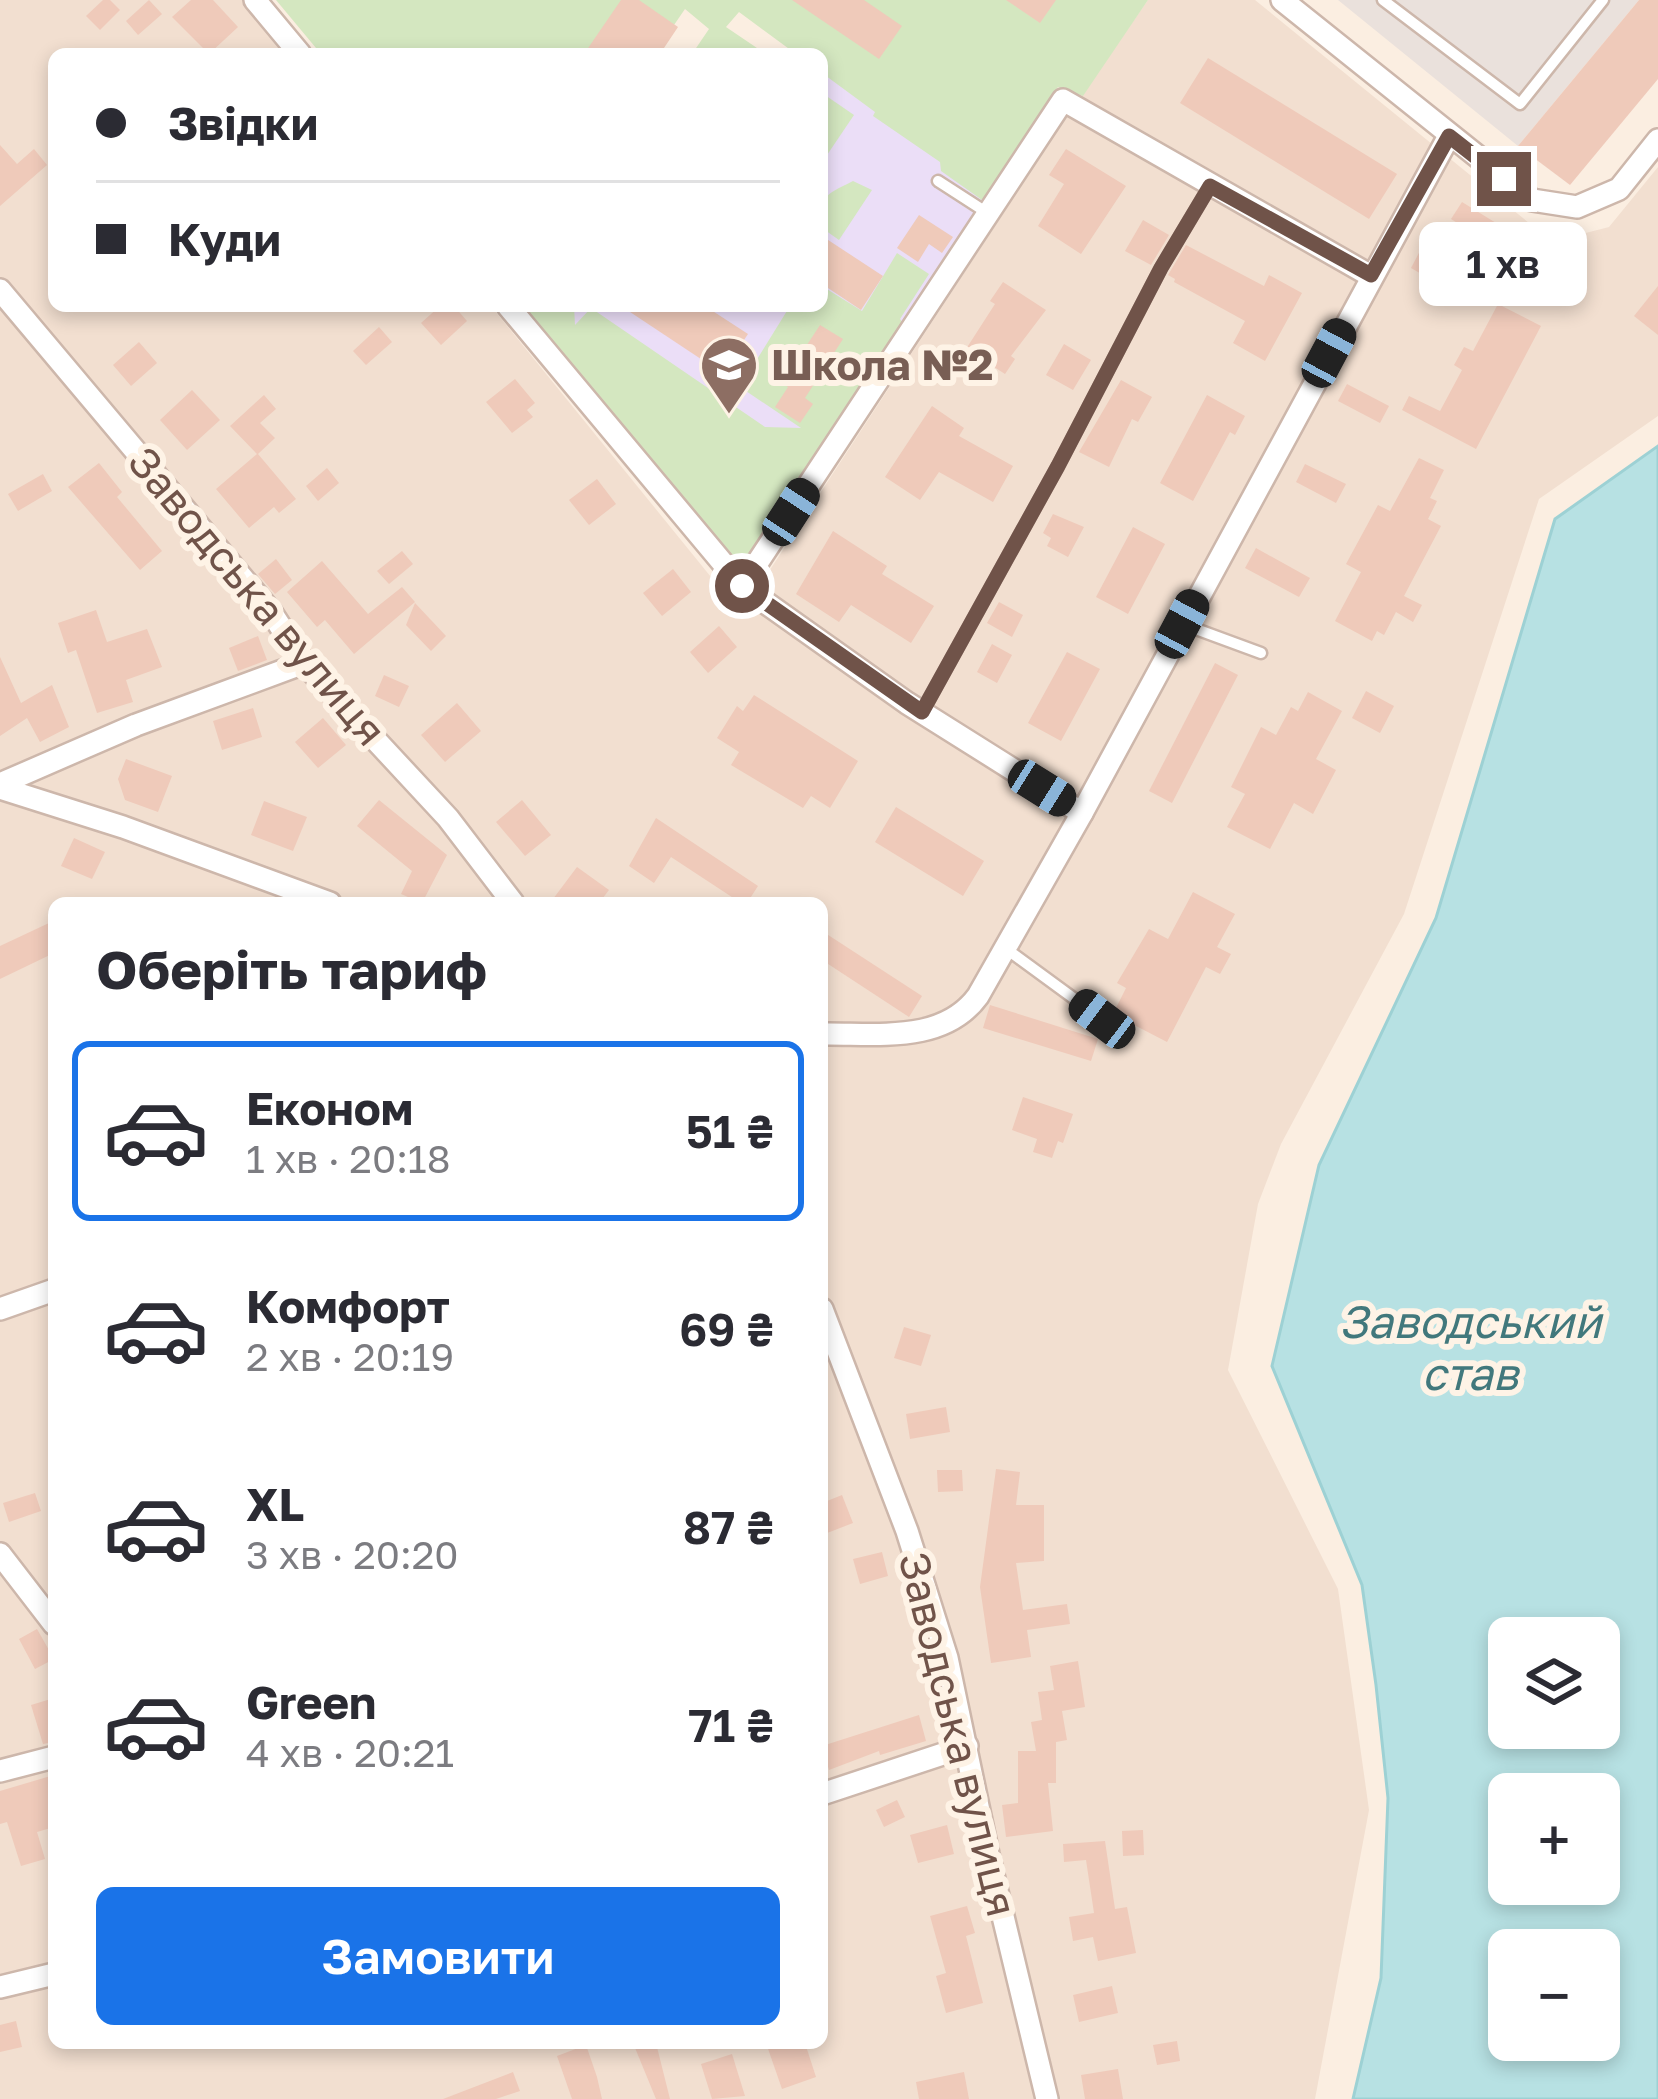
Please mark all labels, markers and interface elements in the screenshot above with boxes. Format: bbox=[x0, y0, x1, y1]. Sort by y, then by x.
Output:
text: Звідки bbox=[168, 96, 318, 150]
route end bbox=[1477, 152, 1531, 206]
text: Куди bbox=[168, 212, 281, 266]
callout: 1 хв bbox=[1420, 221, 1588, 305]
text: 1 хв bbox=[1466, 240, 1540, 287]
car bbox=[1296, 313, 1362, 393]
school or university icon: Школа №2 bbox=[698, 334, 760, 416]
place label: Школа №2 bbox=[771, 339, 993, 389]
street label: Заводська вулиця bbox=[119, 436, 397, 755]
car bbox=[756, 472, 826, 552]
route start bbox=[715, 559, 769, 613]
car bbox=[1149, 584, 1215, 664]
car bbox=[1002, 754, 1082, 822]
text: Оберіть тариф bbox=[96, 936, 487, 1001]
car bbox=[1062, 983, 1142, 1055]
icon: car bbox=[102, 1077, 210, 1185]
text: Економ bbox=[246, 1081, 413, 1135]
text: 51 ₴ bbox=[686, 1104, 774, 1158]
text: 1 хв · 20:18 bbox=[246, 1135, 451, 1182]
icon: car bbox=[102, 1275, 210, 1383]
text: Комфорт bbox=[246, 1279, 450, 1333]
water label: Заводський став bbox=[1339, 1294, 1604, 1400]
text: 69 ₴ bbox=[679, 1302, 774, 1356]
text: 2 хв · 20:19 bbox=[246, 1333, 454, 1380]
icon: car bbox=[102, 1473, 210, 1581]
text: XL bbox=[246, 1477, 304, 1531]
text: 87 ₴ bbox=[683, 1500, 774, 1554]
text: 3 хв · 20:20 bbox=[246, 1531, 459, 1578]
street label: Заводська вулиця bbox=[890, 1546, 1028, 1921]
map controls bbox=[1488, 1617, 1620, 2061]
button: layers bbox=[1488, 1617, 1620, 1749]
icon: car bbox=[102, 1671, 210, 1779]
text: Green bbox=[246, 1675, 376, 1729]
text: 71 ₴ bbox=[688, 1698, 774, 1752]
text: 4 хв · 20:21 bbox=[246, 1729, 454, 1776]
button: + bbox=[1488, 1773, 1620, 1905]
button: Замовити bbox=[96, 1887, 780, 2025]
button: − bbox=[1488, 1929, 1620, 2061]

